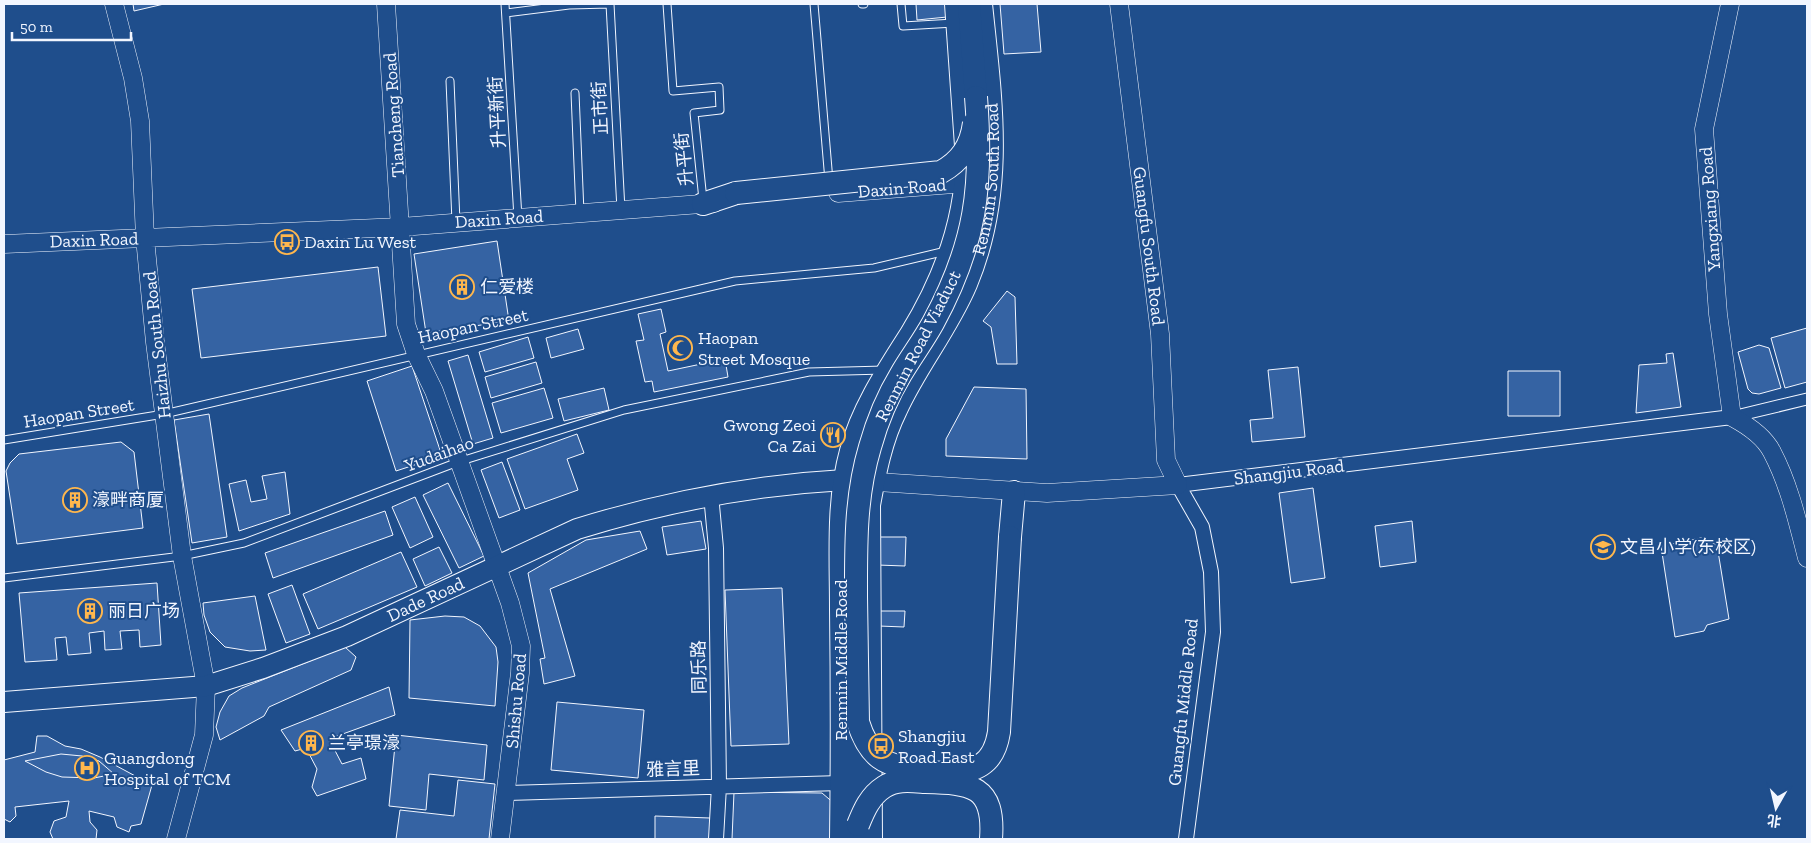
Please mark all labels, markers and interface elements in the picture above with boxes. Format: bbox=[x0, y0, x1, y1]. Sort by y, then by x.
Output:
scale bar bbox=[12, 10, 131, 42]
text: 50 m bbox=[20, 18, 53, 36]
street label: Tiancheng Road bbox=[379, 52, 409, 178]
street label: 升平新街 bbox=[484, 75, 510, 149]
street label: 正市街 bbox=[588, 80, 612, 136]
street label: Renmin South Road bbox=[967, 102, 1004, 258]
street label: 升平街 bbox=[670, 131, 698, 187]
street label: Yangxiang Road bbox=[1695, 146, 1725, 273]
street label: Guangfu South Road bbox=[1128, 165, 1170, 327]
street label: Daxin Road bbox=[857, 173, 947, 203]
street label: Daxin Road bbox=[454, 205, 544, 233]
street label: Daxin Road bbox=[49, 227, 139, 253]
bus stop icon: Daxin Lu West bbox=[274, 229, 300, 255]
place label: Daxin Lu West bbox=[304, 231, 417, 253]
street label: Renmin Road Viaduct bbox=[870, 266, 966, 425]
street label: Haizhu South Road bbox=[138, 270, 176, 420]
building icon: 仁爱楼 bbox=[449, 274, 475, 300]
place label: 仁爱楼 bbox=[480, 276, 534, 298]
street label: Haopan Street bbox=[416, 304, 530, 348]
place label: Haopan Street Mosque bbox=[698, 327, 810, 370]
mosque icon: Haopan Street Mosque bbox=[667, 335, 693, 361]
street label: Haopan Street bbox=[22, 393, 136, 433]
place label: Gwong Zeoi Ca Zai bbox=[723, 414, 816, 457]
restaurant icon: Gwong Zeoi Ca Zai bbox=[820, 422, 846, 448]
street label: Yudaihao bbox=[401, 431, 477, 477]
street label: Shangjiu Road bbox=[1233, 454, 1346, 490]
building icon: 濠畔商厦 bbox=[62, 487, 88, 513]
place label: 濠畔商厦 bbox=[92, 489, 164, 511]
school or university icon: 文昌小学(东校区) bbox=[1590, 534, 1616, 560]
place label: 文昌小学(东校区) bbox=[1620, 536, 1756, 558]
street label: Dade Road bbox=[384, 572, 468, 627]
street label: Renmin Middle Road bbox=[830, 579, 852, 741]
building icon: 丽日广场 bbox=[77, 598, 103, 624]
place label: 丽日广场 bbox=[108, 600, 180, 622]
street label: Guangfu Middle Road bbox=[1163, 617, 1203, 787]
street label: 同乐路 bbox=[688, 640, 710, 694]
street label: Shishu Road bbox=[501, 652, 531, 750]
place label: Shangjiu Road East bbox=[898, 725, 975, 768]
building icon: 兰亭璟濠 bbox=[298, 730, 324, 756]
place label: 兰亭璟濠 bbox=[328, 732, 400, 754]
bus stop icon: Shangjiu Road East bbox=[868, 733, 894, 759]
place label: Guangdong Hospital of TCM bbox=[104, 747, 231, 790]
hospital icon: Guangdong Hospital of TCM bbox=[74, 755, 100, 781]
street label: 雅言里 bbox=[646, 757, 700, 781]
north arrow bbox=[1751, 783, 1801, 833]
text: 北 bbox=[1766, 811, 1782, 830]

